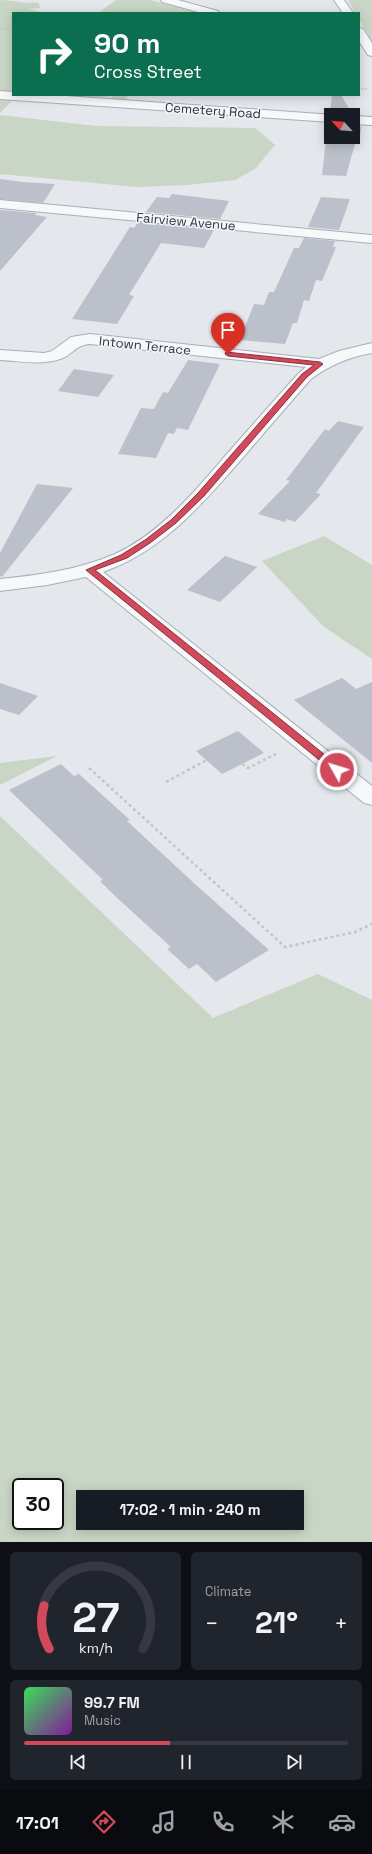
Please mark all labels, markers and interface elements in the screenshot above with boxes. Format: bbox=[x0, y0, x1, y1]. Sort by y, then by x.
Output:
text: 90 m bbox=[94, 25, 160, 61]
icon: right bbox=[28, 28, 80, 80]
text: Cross Street bbox=[94, 60, 202, 83]
street label: Cemetery Road bbox=[164, 99, 262, 122]
north arrow bbox=[324, 108, 360, 144]
map controls bbox=[324, 108, 360, 144]
street label: Fairview Avenue bbox=[136, 209, 236, 234]
pin bbox=[211, 313, 245, 354]
icon: arrive bbox=[217, 319, 239, 341]
street label: Intown Terrace bbox=[98, 332, 192, 359]
position arrow bbox=[316, 749, 358, 791]
speed limit sign: 30 bbox=[12, 1478, 64, 1530]
text: 17:02 · 1 min · 240 m bbox=[119, 1500, 261, 1519]
text: Climate bbox=[205, 1583, 251, 1600]
text: 27 bbox=[72, 1591, 119, 1644]
text: 21° bbox=[255, 1603, 298, 1642]
text: − bbox=[205, 1609, 219, 1637]
text: + bbox=[334, 1609, 348, 1637]
text: km/h bbox=[78, 1639, 113, 1657]
text: 99.7 FM bbox=[84, 1693, 140, 1712]
text: Music bbox=[84, 1712, 121, 1729]
icon: previous bbox=[67, 1751, 89, 1773]
icon: pause bbox=[175, 1751, 197, 1773]
icon: next bbox=[283, 1751, 305, 1773]
icon: directions bbox=[90, 1808, 118, 1836]
icon: music bbox=[150, 1808, 178, 1836]
icon: phone bbox=[209, 1808, 237, 1836]
icon: climate bbox=[269, 1808, 297, 1836]
icon: car bbox=[328, 1808, 356, 1836]
text: 17:01 bbox=[16, 1811, 59, 1834]

